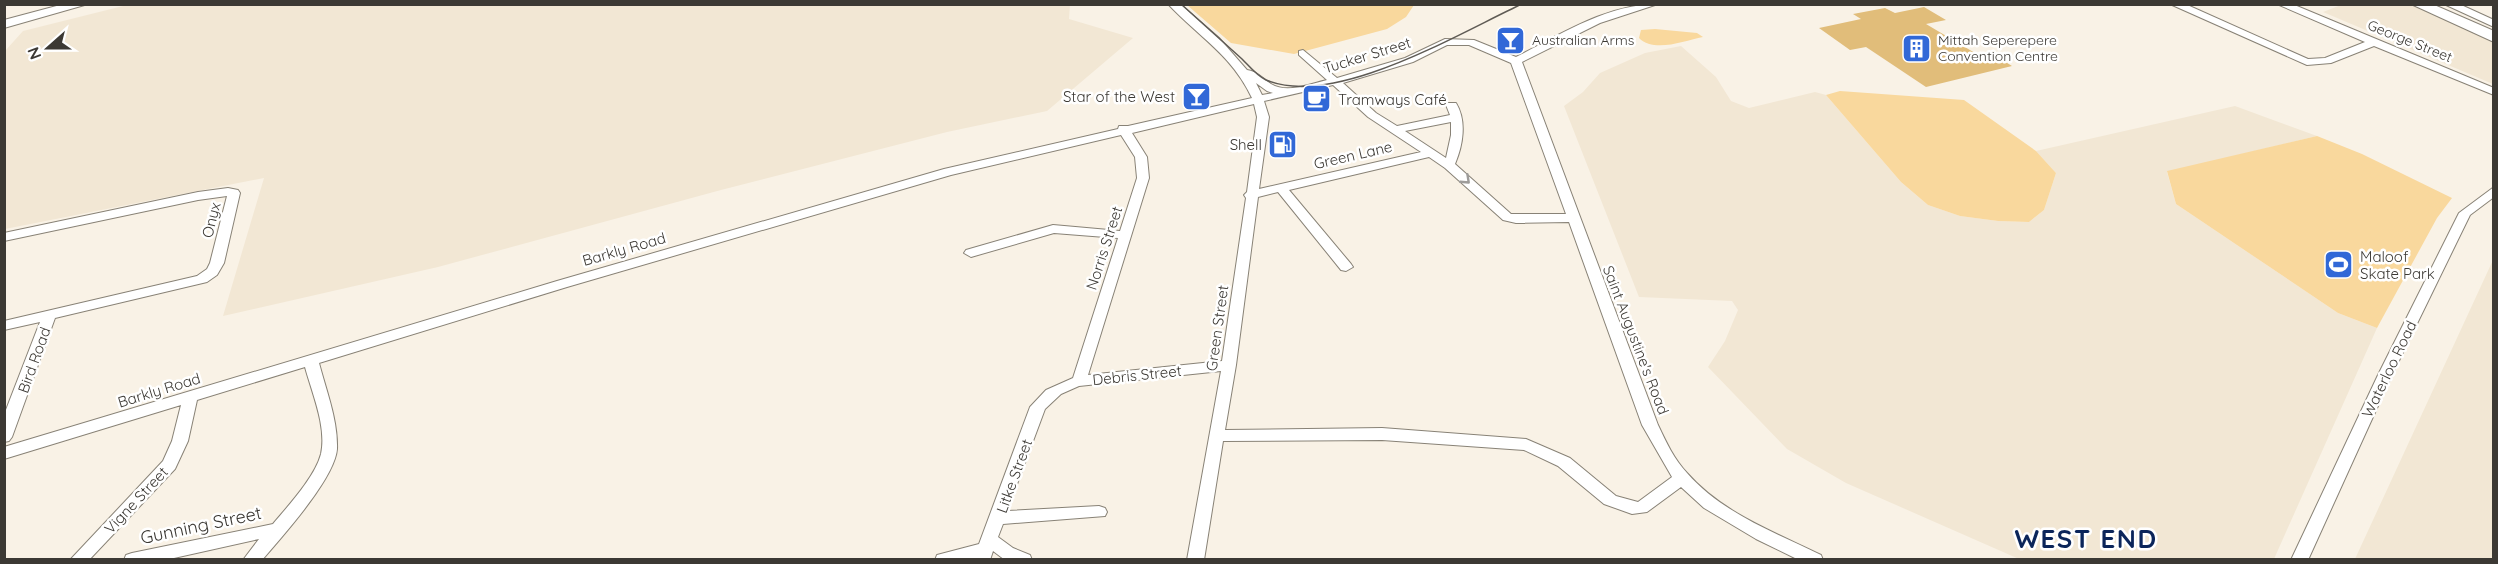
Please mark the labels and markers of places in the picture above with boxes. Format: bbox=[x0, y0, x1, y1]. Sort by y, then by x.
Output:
bar icon: Australian Arms bbox=[1495, 24, 1527, 56]
place label: Australian Arms bbox=[1532, 31, 1634, 49]
place label: Mittah Seperepere Convention Centre bbox=[1938, 31, 2058, 65]
building icon: Mittah Seperepere Convention Centre bbox=[1901, 32, 1933, 64]
bar icon: Star of the West bbox=[1180, 80, 1212, 112]
cafe icon: Tramways Café bbox=[1301, 83, 1333, 115]
place label: Star of the West bbox=[1063, 87, 1175, 106]
place label: Tramways Café bbox=[1338, 90, 1447, 109]
fuel station icon: Shell bbox=[1267, 128, 1299, 160]
place label: Shell bbox=[1230, 135, 1262, 154]
place label: Maloof Skate Park bbox=[2360, 247, 2435, 283]
sports icon: Maloof Skate Park bbox=[2323, 249, 2355, 281]

